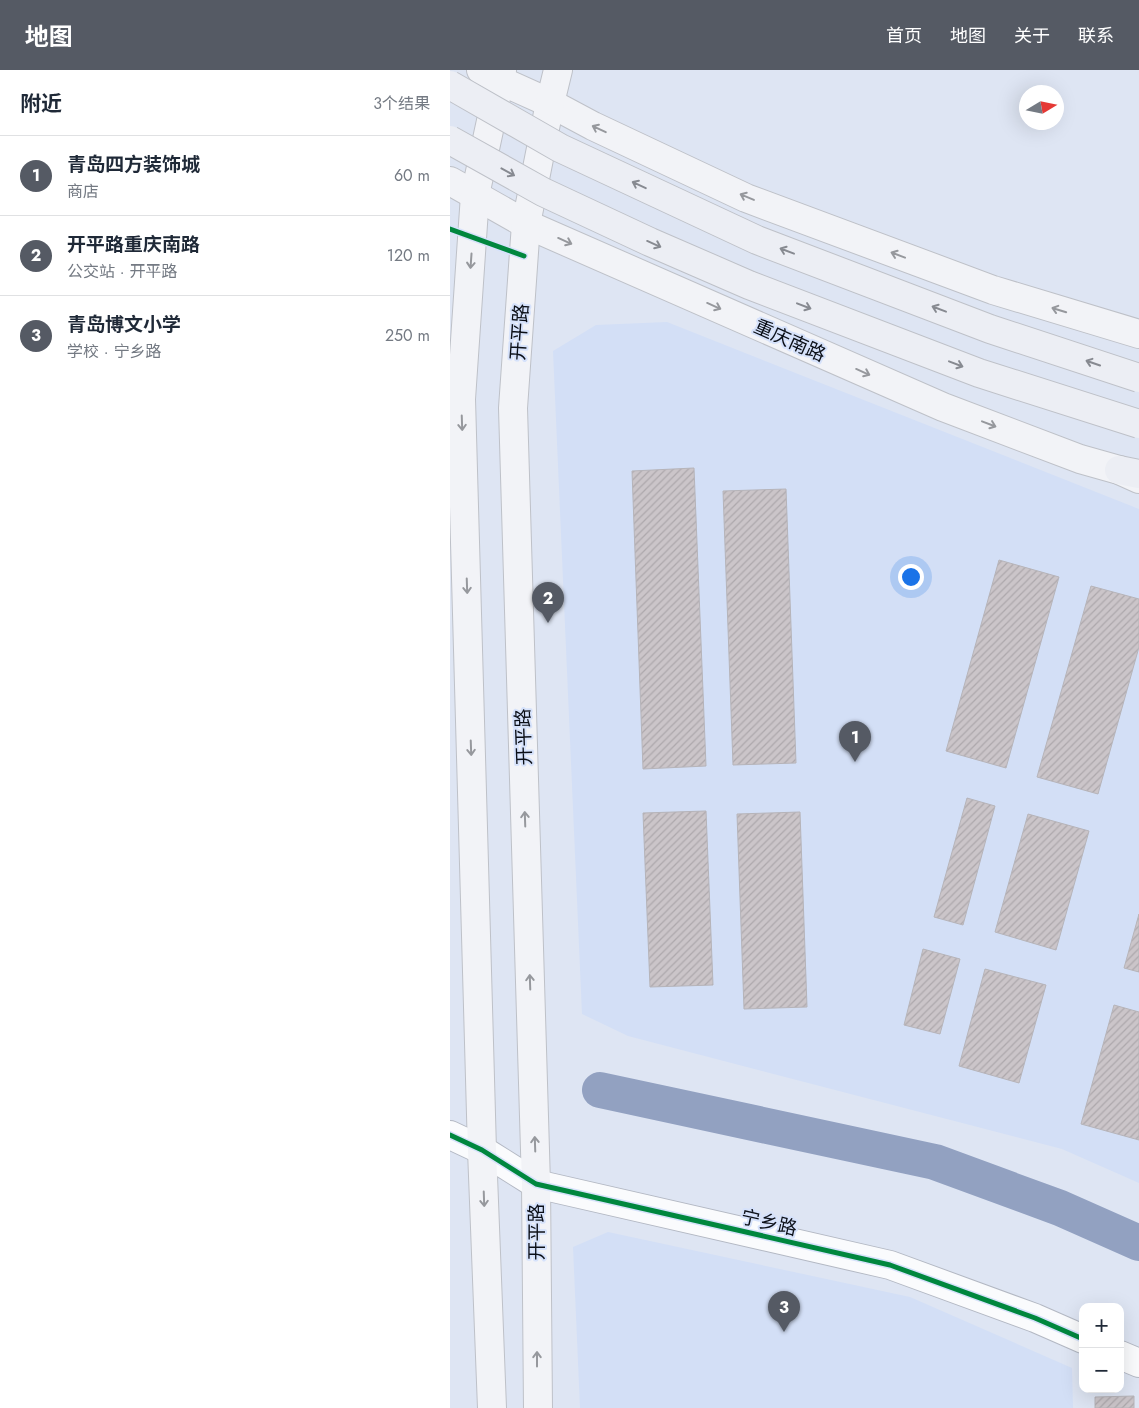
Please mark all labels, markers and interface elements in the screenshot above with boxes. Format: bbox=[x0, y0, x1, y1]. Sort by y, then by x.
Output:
text: 地图 bbox=[25, 19, 73, 54]
text: 首页 bbox=[886, 23, 922, 49]
text: 地图 bbox=[950, 23, 986, 49]
text: 关于 bbox=[1014, 23, 1050, 49]
text: 联系 bbox=[1078, 23, 1114, 49]
north arrow bbox=[1019, 85, 1064, 130]
text: 附近 bbox=[20, 89, 62, 119]
text: 3个结果 bbox=[373, 92, 430, 115]
one-way arrow bbox=[592, 124, 607, 133]
text: 青岛四方装饰城 bbox=[67, 151, 200, 178]
text: 1 bbox=[32, 164, 40, 187]
text: 60 m bbox=[394, 164, 430, 187]
one-way arrow bbox=[500, 168, 514, 178]
one-way arrow bbox=[632, 179, 647, 189]
text: 商店 bbox=[67, 180, 99, 203]
one-way arrow bbox=[739, 192, 754, 201]
text: 开平路重庆南路 bbox=[67, 231, 200, 258]
one-way arrow bbox=[557, 237, 572, 247]
one-way arrow bbox=[646, 240, 661, 249]
text: 2 bbox=[31, 244, 41, 267]
text: 120 m bbox=[387, 244, 430, 267]
one-way arrow bbox=[780, 246, 796, 255]
one-way arrow bbox=[891, 250, 907, 259]
one-way arrow bbox=[466, 253, 475, 269]
text: 公交站 · 开平路 bbox=[67, 260, 177, 283]
one-way arrow bbox=[706, 302, 721, 312]
one-way arrow bbox=[796, 302, 811, 311]
street label: 开平路 bbox=[504, 303, 535, 361]
one-way arrow bbox=[932, 304, 947, 313]
one-way arrow bbox=[1051, 305, 1067, 315]
text: 青岛博文小学 bbox=[67, 311, 181, 338]
street label: 重庆南路 bbox=[750, 313, 830, 368]
text: 3 bbox=[31, 324, 41, 347]
text: 250 m bbox=[385, 324, 430, 347]
text: 学校 · 宁乡路 bbox=[67, 340, 161, 363]
one-way arrow bbox=[1085, 358, 1101, 367]
one-way arrow bbox=[947, 360, 963, 369]
one-way arrow bbox=[855, 367, 870, 377]
one-way arrow bbox=[457, 415, 467, 431]
one-way arrow bbox=[980, 420, 996, 429]
your location bbox=[898, 564, 924, 590]
one-way arrow bbox=[462, 578, 471, 594]
pin: 2 bbox=[532, 582, 564, 623]
street label: 开平路 bbox=[509, 708, 538, 766]
pin: 1 bbox=[839, 721, 871, 762]
one-way arrow bbox=[466, 740, 476, 756]
one-way arrow bbox=[521, 812, 530, 828]
one-way arrow bbox=[525, 974, 535, 990]
one-way arrow bbox=[530, 1137, 540, 1153]
one-way arrow bbox=[479, 1191, 488, 1207]
street label: 开平路 bbox=[523, 1203, 550, 1261]
street label: 宁乡路 bbox=[738, 1203, 800, 1242]
pin: 3 bbox=[768, 1291, 800, 1332]
map controls bbox=[1079, 1303, 1124, 1393]
button: + bbox=[1079, 1303, 1124, 1348]
button: − bbox=[1079, 1348, 1124, 1393]
one-way arrow bbox=[532, 1352, 542, 1368]

